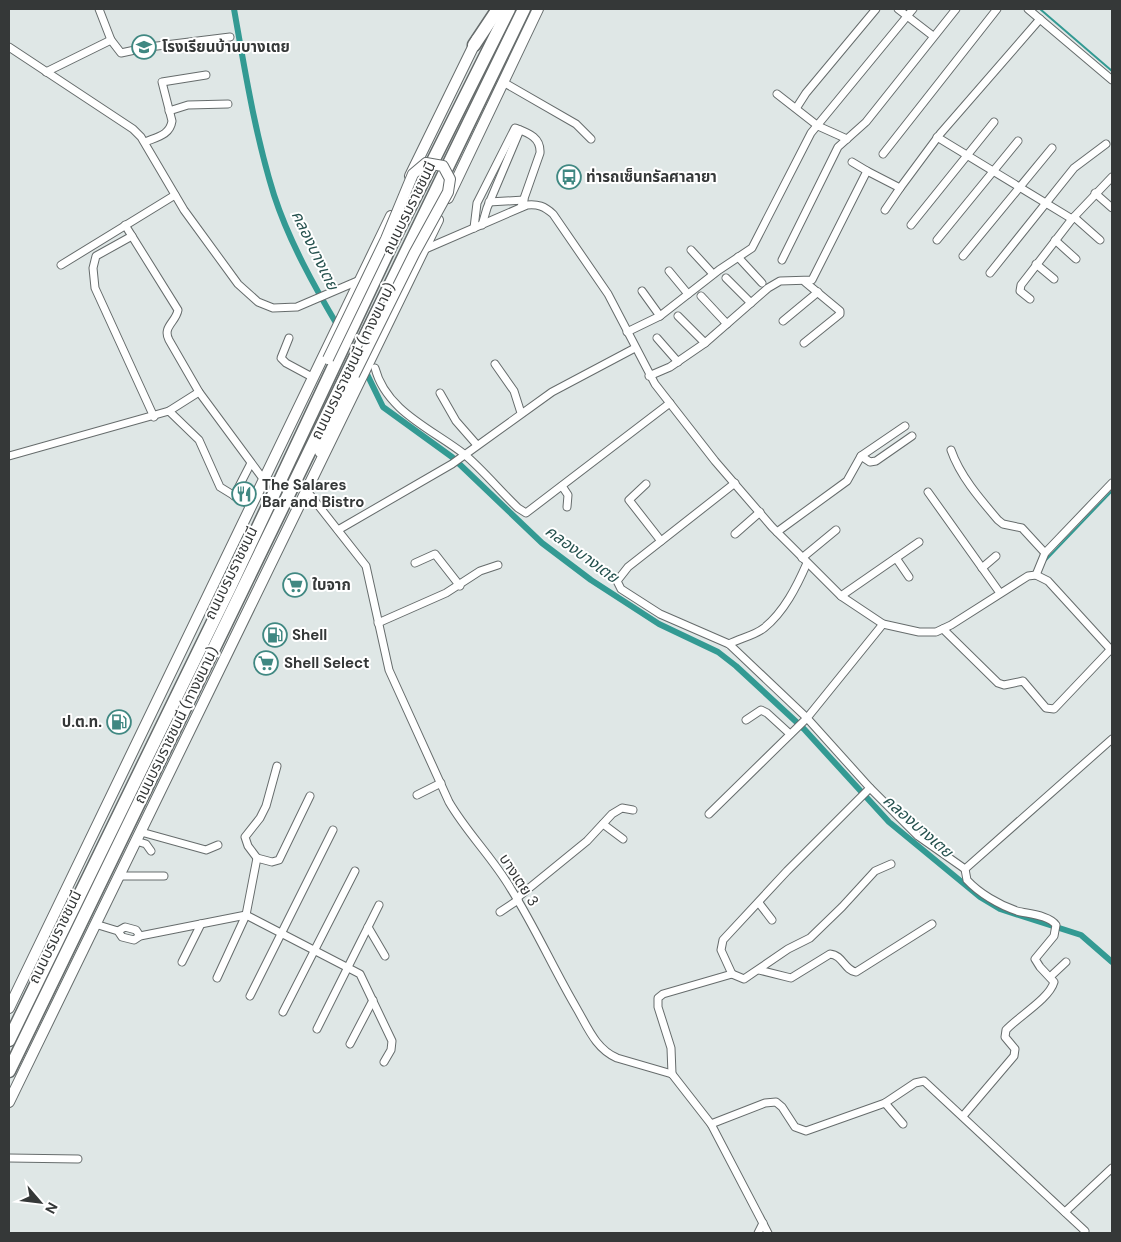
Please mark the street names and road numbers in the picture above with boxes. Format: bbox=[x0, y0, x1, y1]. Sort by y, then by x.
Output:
street label: ถนนบรมราชชนนี bbox=[378, 158, 440, 258]
street label: ถนนบรมราชชนนี (ทางขนาน) bbox=[306, 279, 400, 443]
street label: ถนนบรมราชชนนี bbox=[200, 523, 262, 623]
street label: ถนนบรมราชชนนี (ทางขนาน) bbox=[129, 643, 223, 807]
street label: บางเตย 3 bbox=[495, 850, 543, 910]
street label: ถนนบรมราชชนนี bbox=[24, 887, 86, 987]

